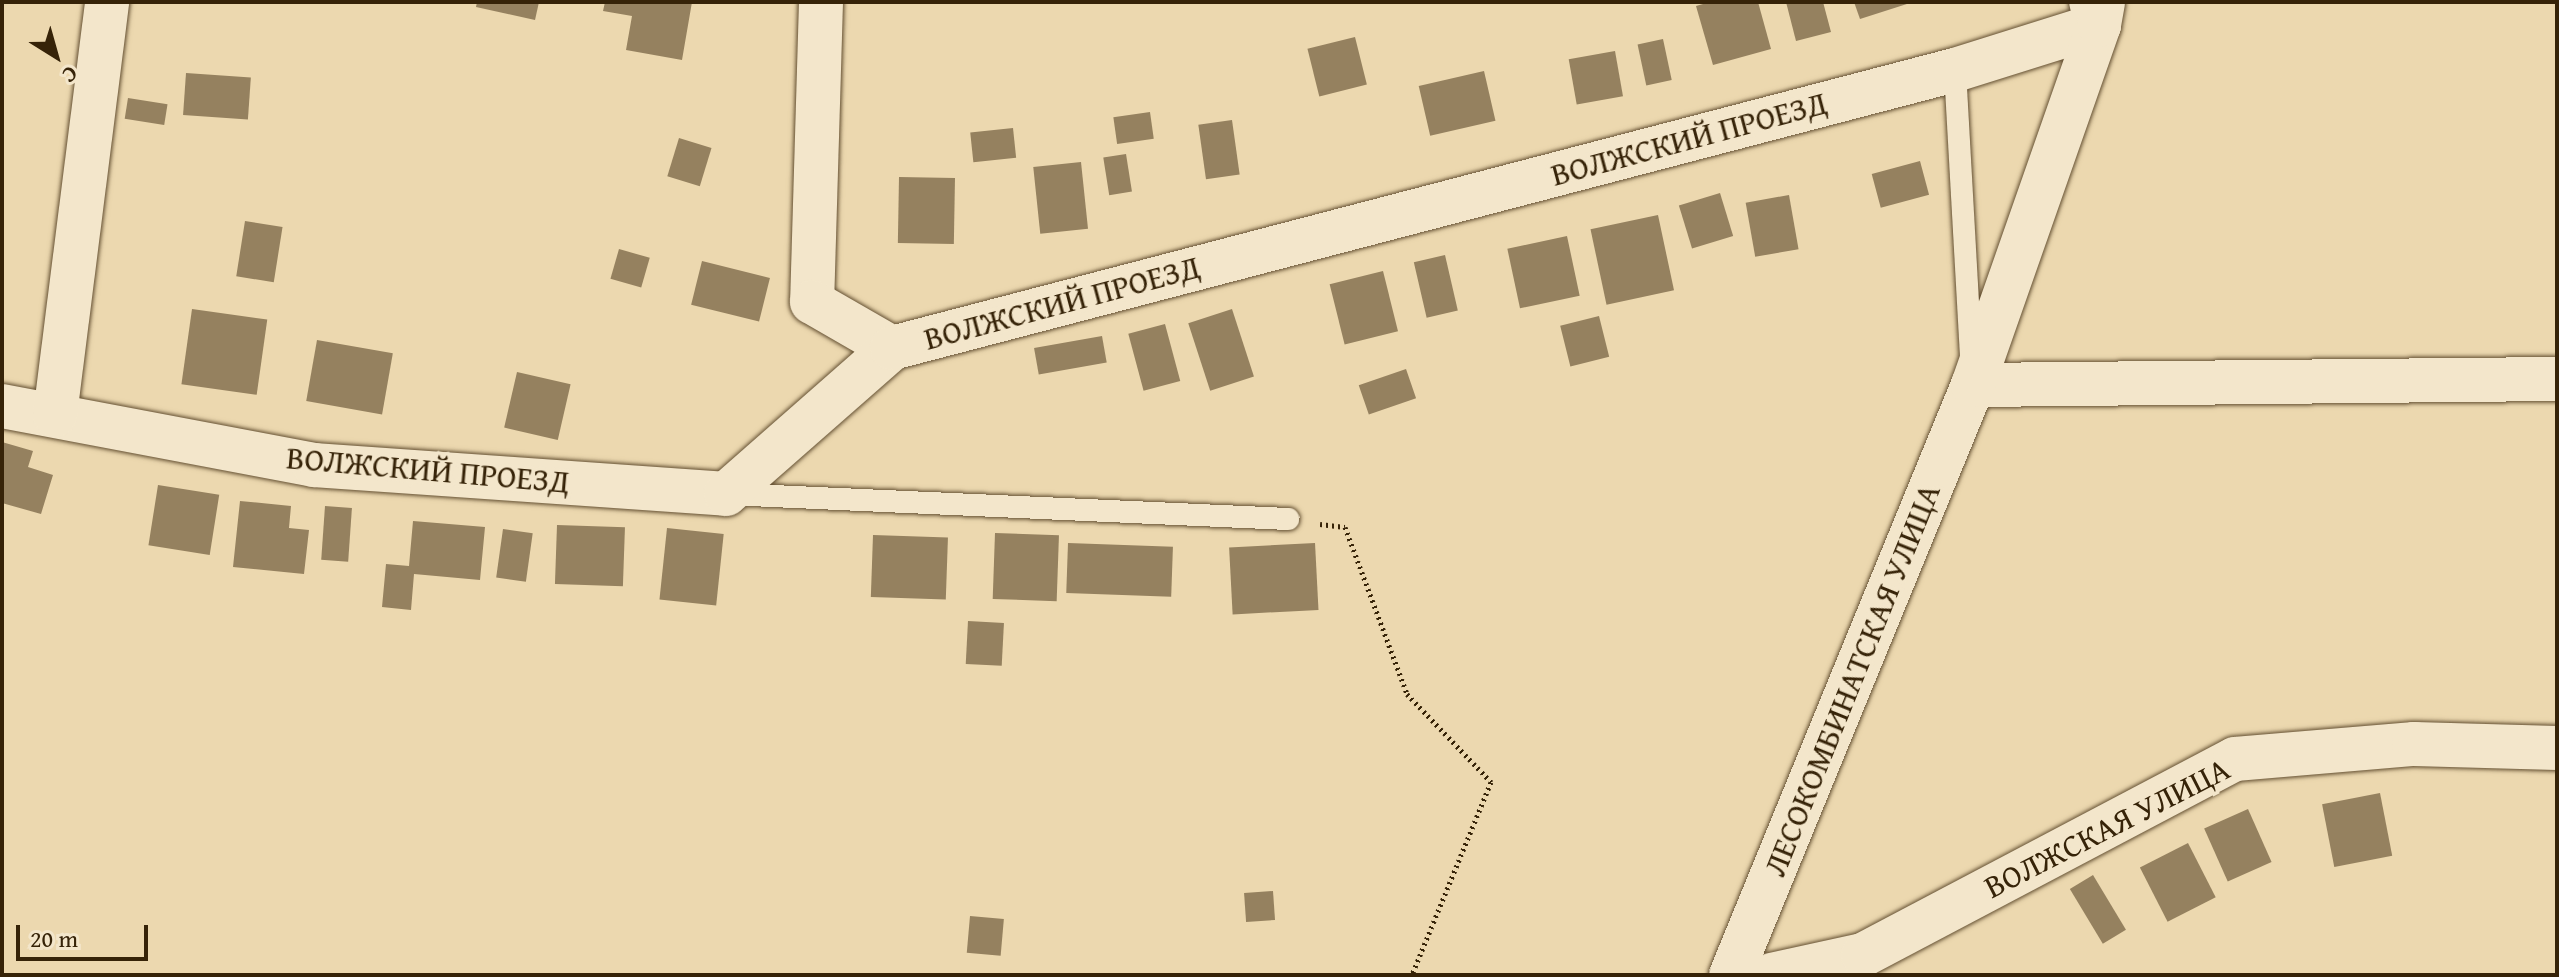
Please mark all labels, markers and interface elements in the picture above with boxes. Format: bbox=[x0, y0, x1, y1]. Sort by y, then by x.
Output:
north arrow bbox=[16, 16, 96, 96]
text: С bbox=[56, 59, 85, 92]
street label: ВОЛЖСКИЙ ПРОЕЗД bbox=[1547, 84, 1831, 194]
street label: ВОЛЖСКИЙ ПРОЕЗД bbox=[920, 248, 1204, 358]
street label: ВОЛЖСКИЙ ПРОЕЗД bbox=[285, 438, 571, 502]
street label: ЛЕСОКОМБИНАТСКАЯ УЛИЦА bbox=[1756, 478, 1948, 882]
street label: ВОЛЖСКАЯ УЛИЦА bbox=[1978, 750, 2236, 906]
scale bar bbox=[20, 909, 152, 959]
text: 20 m bbox=[30, 921, 78, 956]

